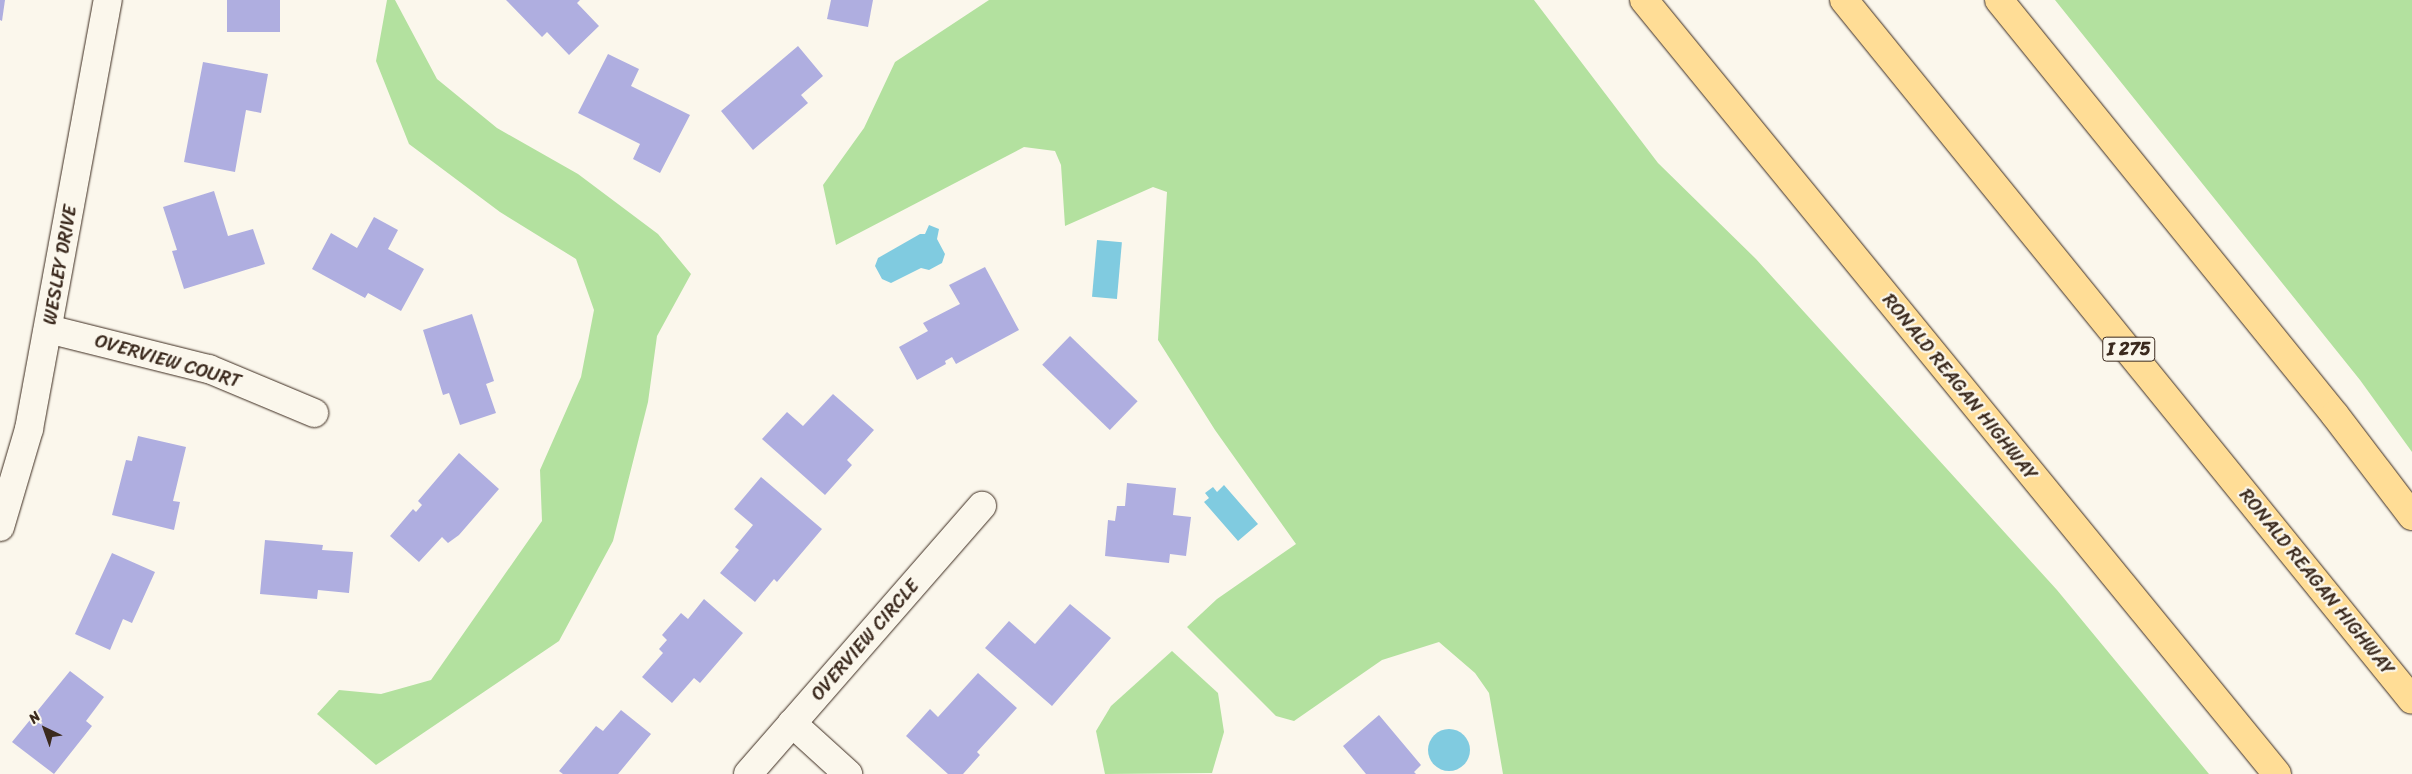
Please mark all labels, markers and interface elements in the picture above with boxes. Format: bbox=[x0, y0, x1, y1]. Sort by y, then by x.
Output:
street label: WESLEY DRIVE bbox=[38, 202, 82, 328]
street label: RONALD REAGAN HIGHWAY bbox=[1878, 289, 2042, 485]
street label: OVERVIEW COURT bbox=[93, 329, 243, 393]
road number: I 275 bbox=[2102, 334, 2156, 364]
street label: RONALD REAGAN HIGHWAY bbox=[2235, 484, 2399, 680]
street label: OVERVIEW CIRCLE bbox=[806, 574, 924, 706]
north arrow bbox=[20, 704, 70, 754]
text: N bbox=[23, 705, 47, 730]

